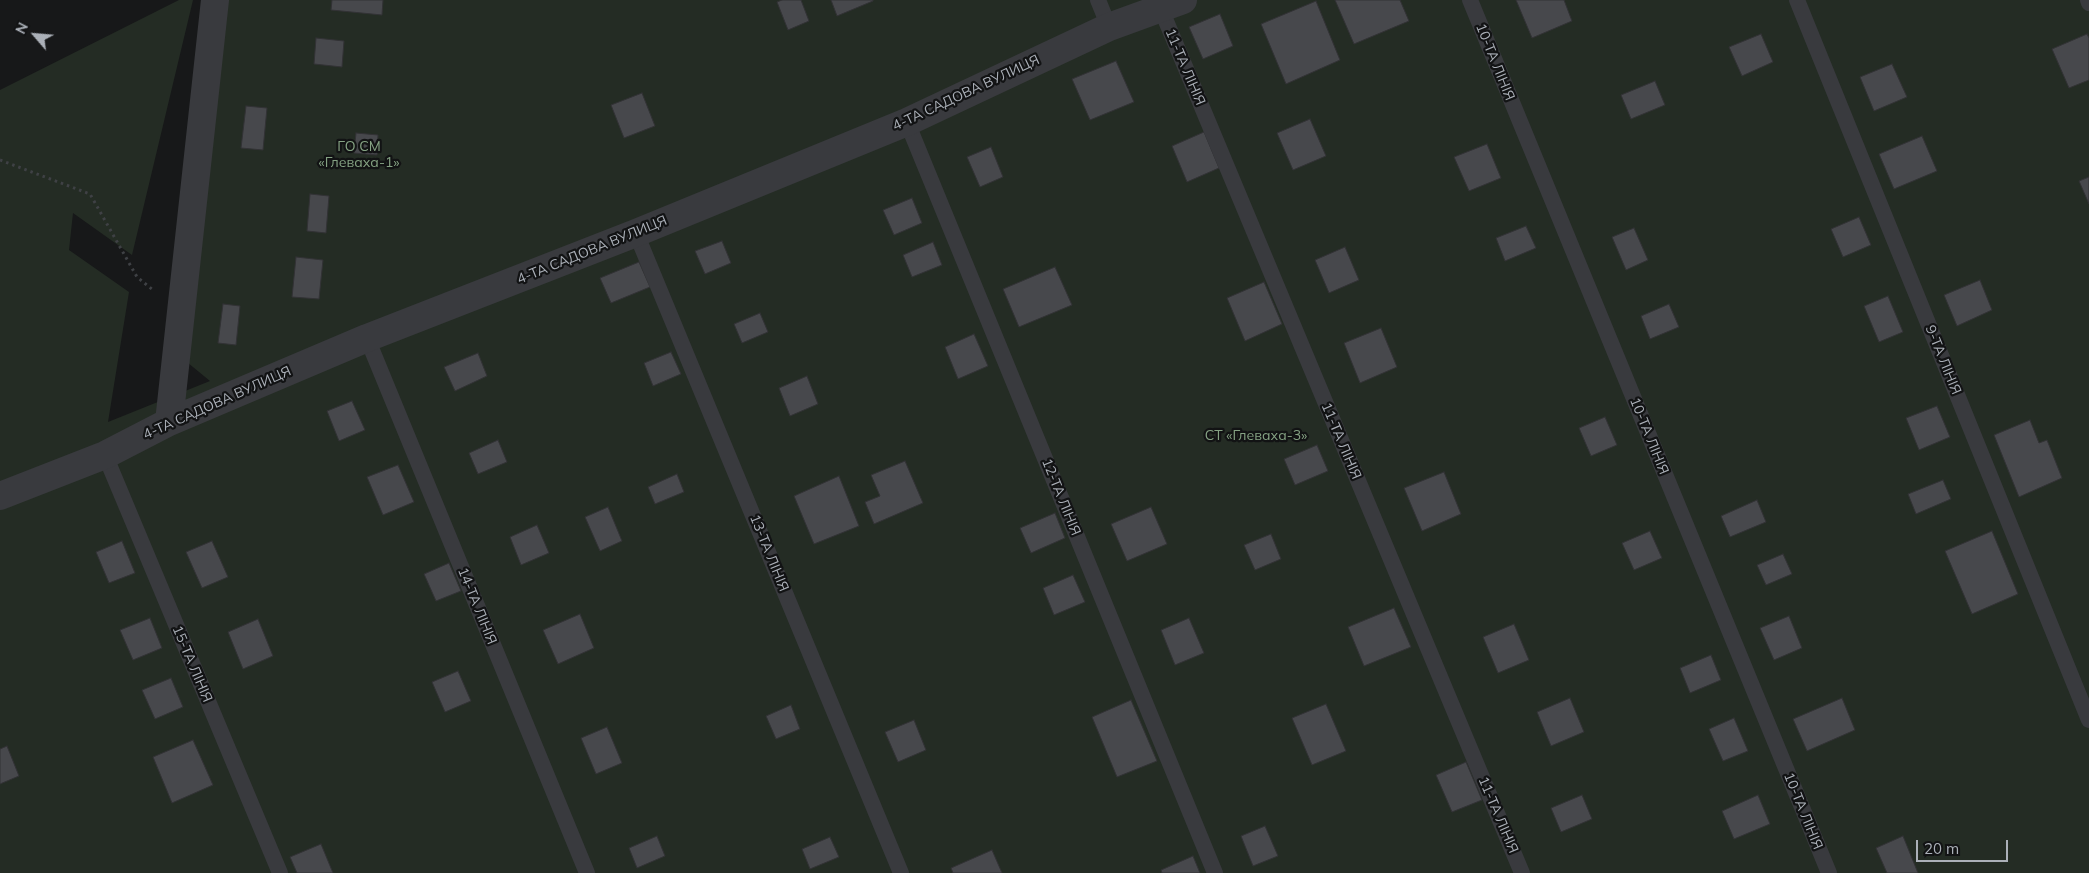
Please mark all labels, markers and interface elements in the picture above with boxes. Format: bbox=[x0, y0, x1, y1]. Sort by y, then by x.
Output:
north arrow bbox=[10, 10, 60, 60]
text: N bbox=[11, 19, 32, 37]
street label: 10-ТА ЛІНІЯ bbox=[1472, 21, 1518, 103]
street label: 11-ТА ЛІНІЯ bbox=[1161, 26, 1209, 108]
street label: 4-ТА САДОВА ВУЛИЦЯ bbox=[890, 52, 1042, 134]
park label: ГО СМ «Глеваха-1» bbox=[318, 139, 400, 172]
street label: 4-ТА САДОВА ВУЛИЦЯ bbox=[515, 212, 669, 288]
street label: 9-ТА ЛІНІЯ bbox=[1921, 323, 1965, 397]
street label: 4-ТА САДОВА ВУЛИЦЯ bbox=[140, 363, 294, 443]
street label: 10-ТА ЛІНІЯ bbox=[1626, 395, 1672, 477]
street label: 11-ТА ЛІНІЯ bbox=[1317, 400, 1365, 482]
park label: СТ «Глеваха-3» bbox=[1205, 428, 1307, 444]
street label: 12-ТА ЛІНІЯ bbox=[1038, 456, 1084, 538]
street label: 13-ТА ЛІНІЯ bbox=[746, 512, 792, 594]
street label: 14-ТА ЛІНІЯ bbox=[454, 565, 500, 647]
street label: 15-ТА ЛІНІЯ bbox=[168, 623, 216, 705]
street label: 10-ТА ЛІНІЯ bbox=[1780, 770, 1826, 852]
street label: 11-ТА ЛІНІЯ bbox=[1474, 774, 1522, 856]
scale bar bbox=[1919, 830, 2012, 862]
text: 20 m bbox=[1924, 839, 1959, 858]

